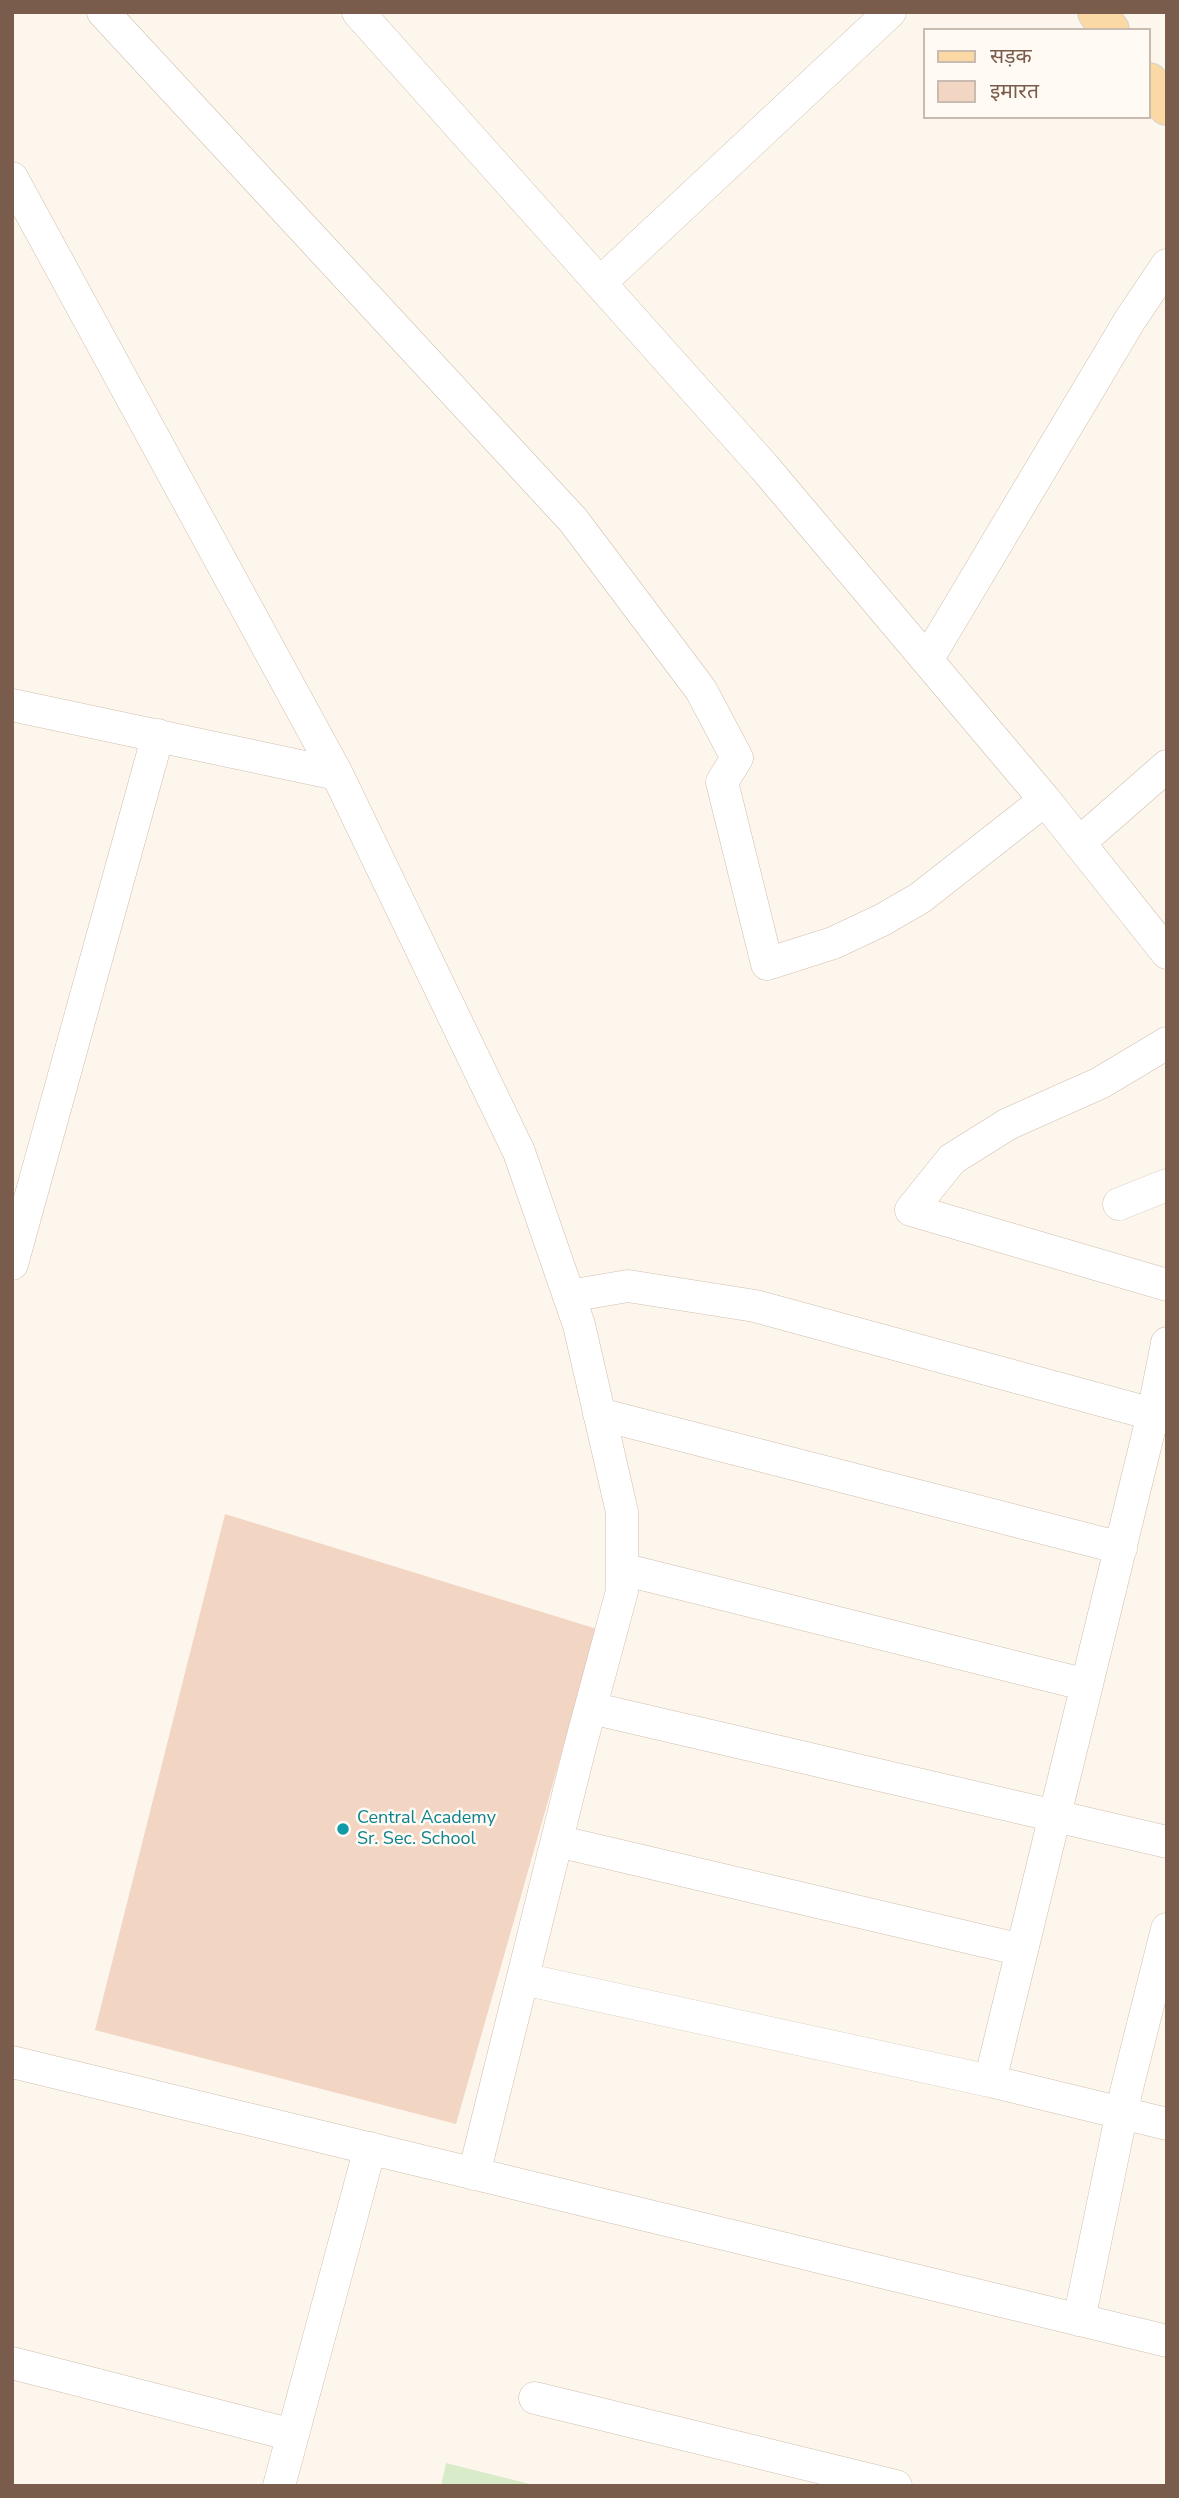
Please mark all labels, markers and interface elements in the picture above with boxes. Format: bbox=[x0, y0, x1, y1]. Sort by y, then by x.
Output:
legend bbox=[923, 28, 1151, 119]
text: सड़क bbox=[990, 42, 1032, 70]
text: इमारत bbox=[990, 77, 1039, 105]
place label: Central Academy Sr. Sec. School bbox=[357, 1808, 496, 1850]
marker: Central Academy Sr. Sec. School bbox=[335, 1821, 351, 1837]

